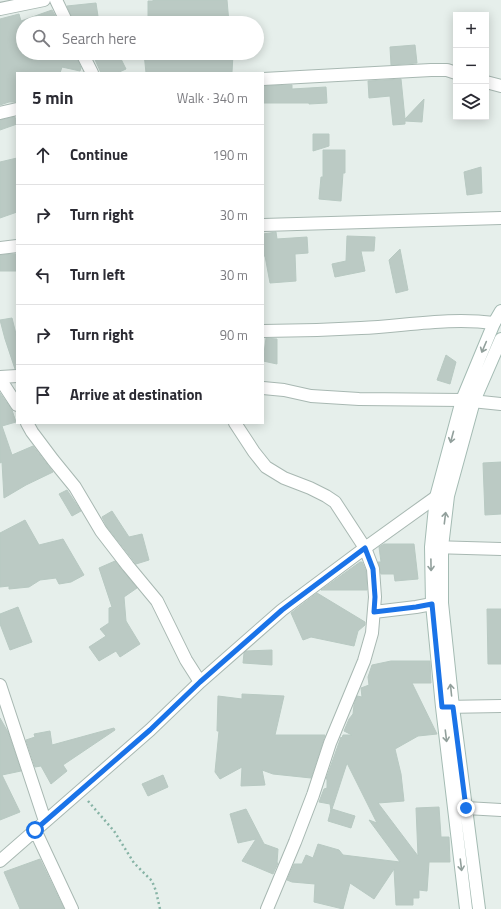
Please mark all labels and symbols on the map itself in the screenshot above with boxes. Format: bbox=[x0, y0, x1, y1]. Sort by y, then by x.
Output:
one-way arrow bbox=[480, 340, 488, 352]
one-way arrow bbox=[448, 431, 455, 444]
one-way arrow bbox=[441, 512, 449, 525]
one-way arrow bbox=[427, 558, 435, 571]
one-way arrow bbox=[448, 684, 455, 697]
one-way arrow bbox=[442, 729, 450, 742]
route end bbox=[457, 799, 475, 817]
route start bbox=[26, 821, 44, 839]
one-way arrow bbox=[457, 858, 465, 871]

